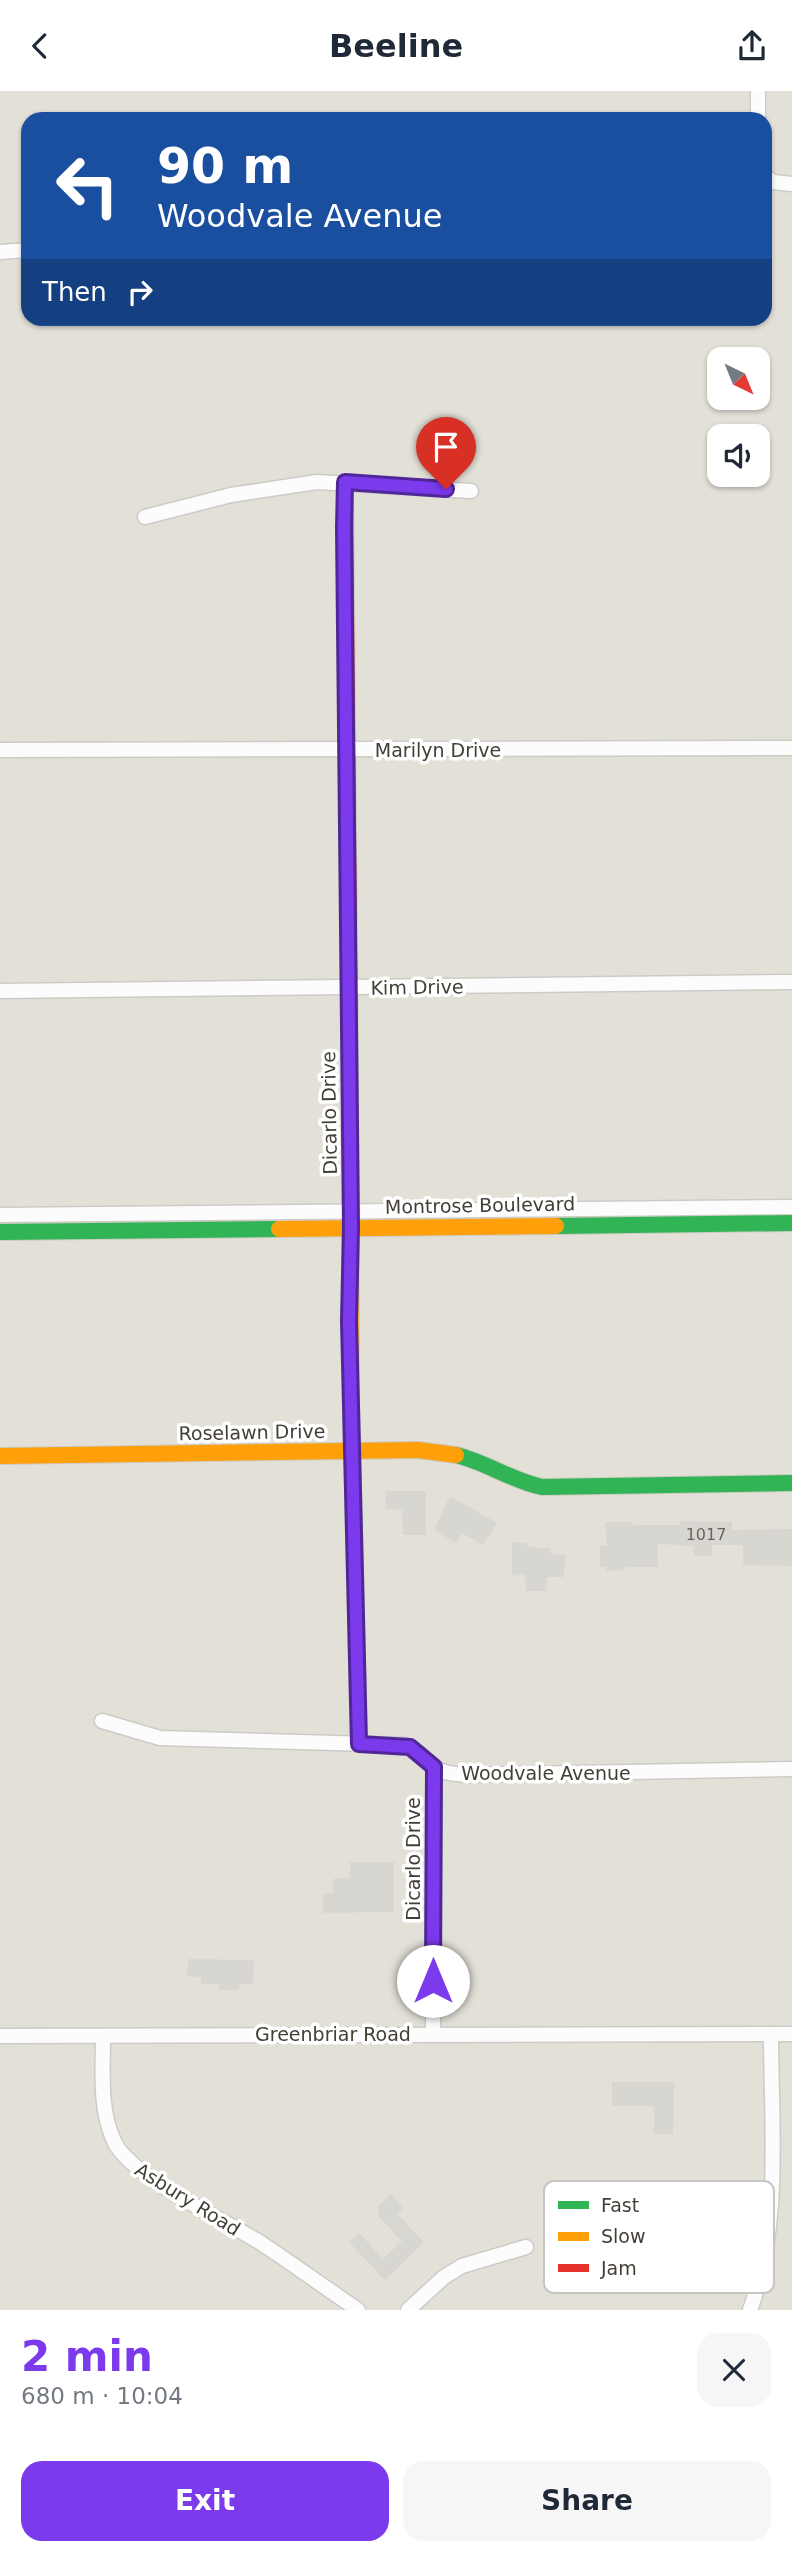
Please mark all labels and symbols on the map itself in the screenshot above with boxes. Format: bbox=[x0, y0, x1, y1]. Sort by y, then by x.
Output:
north arrow bbox=[707, 347, 770, 409]
pin bbox=[416, 417, 476, 489]
street label: Marilyn Drive bbox=[375, 739, 501, 761]
street label: Kim Drive bbox=[370, 975, 464, 999]
street label: Dicarlo Drive bbox=[317, 1051, 341, 1175]
street label: Montrose Boulevard bbox=[385, 1192, 575, 1218]
street label: Roselawn Drive bbox=[178, 1420, 326, 1444]
house number: 1017 bbox=[686, 1525, 726, 1544]
street label: Woodvale Avenue bbox=[461, 1762, 631, 1784]
street label: Dicarlo Drive bbox=[402, 1797, 424, 1921]
position arrow bbox=[396, 1944, 470, 2018]
street label: Greenbriar Road bbox=[255, 2023, 411, 2045]
street label: Asbury Road bbox=[131, 2158, 245, 2240]
legend bbox=[544, 2181, 774, 2293]
text: Fast bbox=[601, 2194, 639, 2216]
text: Slow bbox=[601, 2225, 646, 2247]
text: Jam bbox=[600, 2257, 637, 2279]

